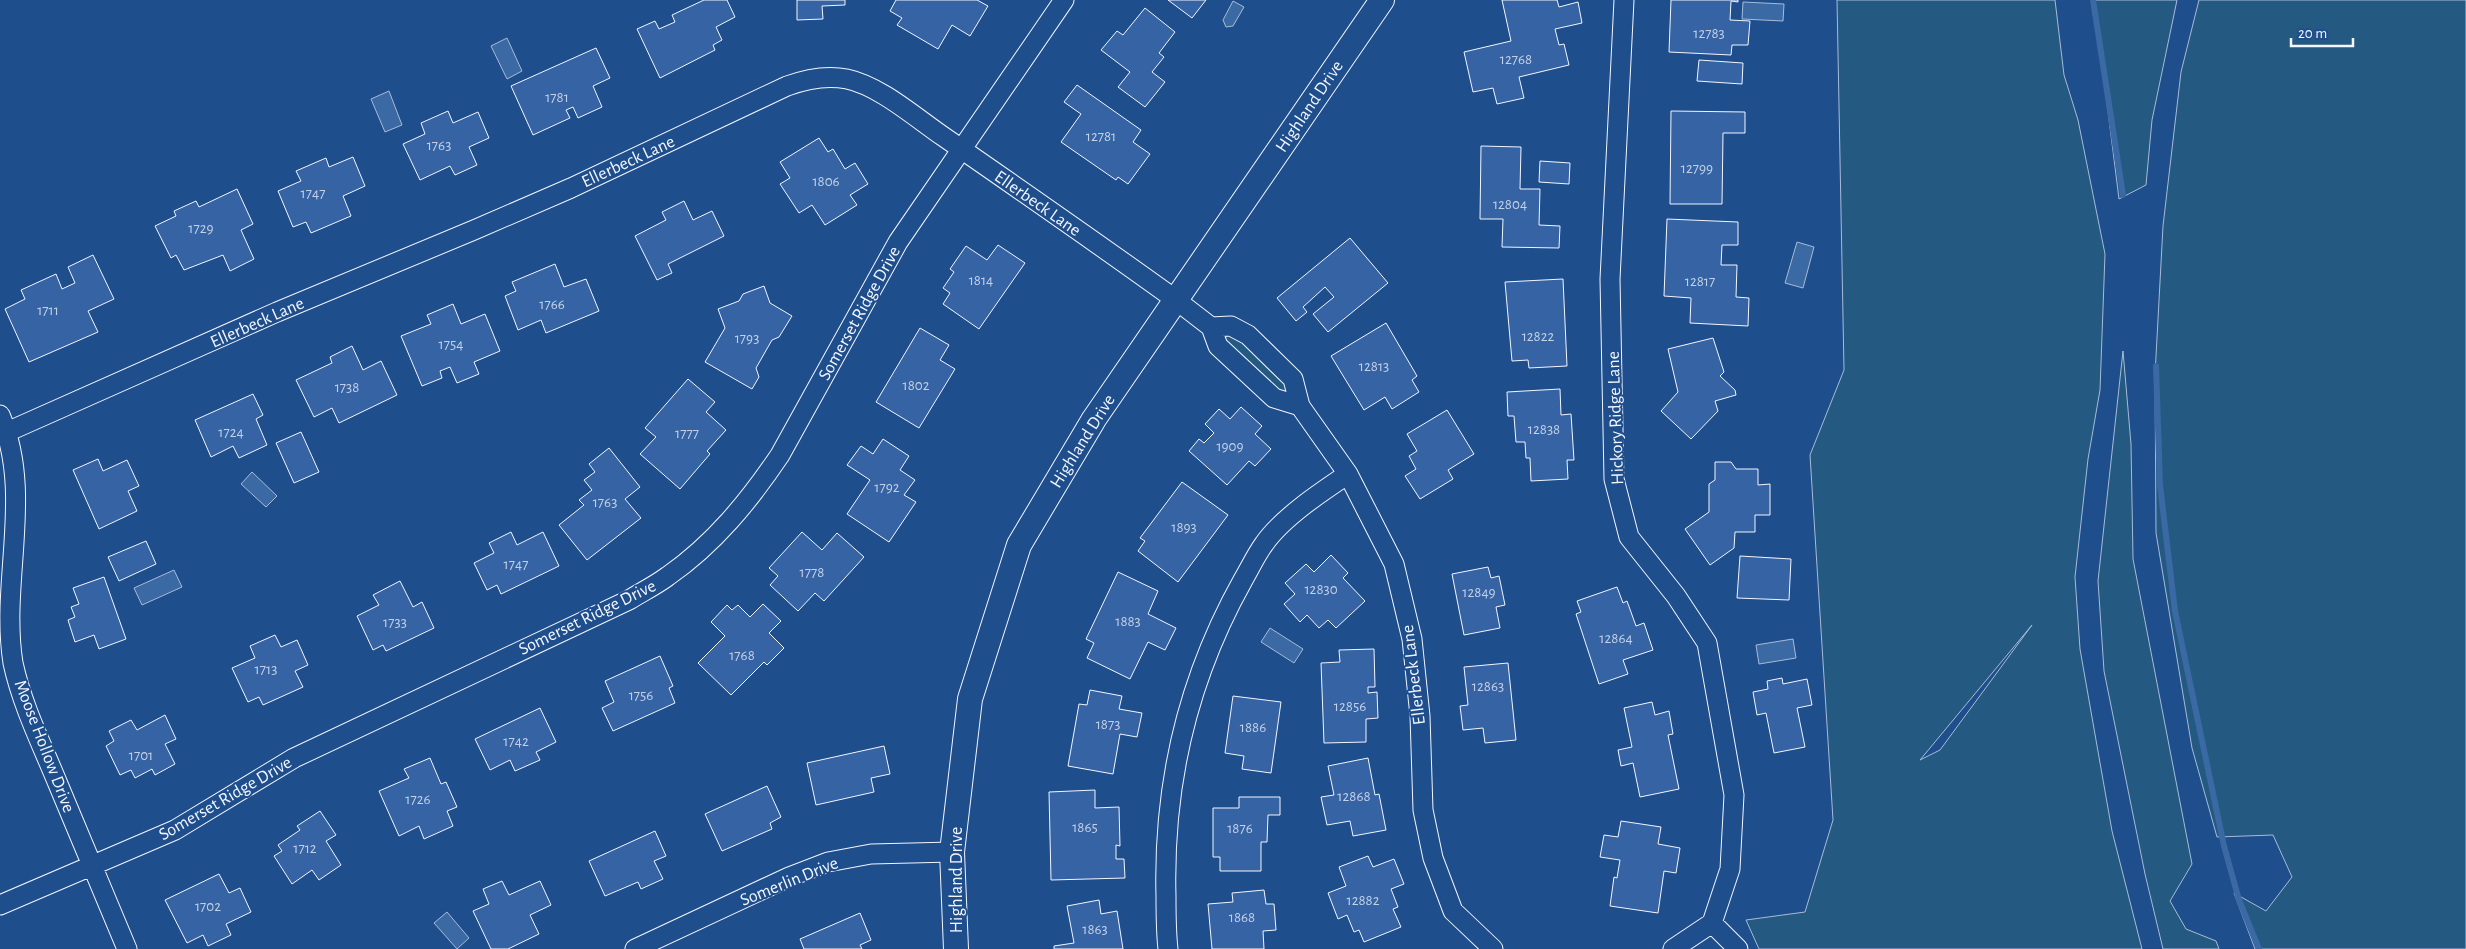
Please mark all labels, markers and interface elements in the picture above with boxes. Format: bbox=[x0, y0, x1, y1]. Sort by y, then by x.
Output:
scale bar bbox=[2291, 15, 2354, 47]
house number: 12783 bbox=[1693, 26, 1725, 41]
text: 20 m bbox=[2298, 26, 2327, 41]
house number: 12768 bbox=[1500, 52, 1532, 67]
street label: Highland Drive bbox=[1273, 57, 1347, 156]
house number: 1781 bbox=[545, 90, 569, 105]
house number: 12781 bbox=[1086, 129, 1116, 144]
street label: Ellerbeck Lane bbox=[579, 132, 678, 191]
house number: 1763 bbox=[427, 138, 451, 153]
house number: 12799 bbox=[1681, 161, 1713, 176]
street label: Ellerbeck Lane bbox=[991, 168, 1084, 240]
house number: 1806 bbox=[812, 174, 840, 189]
house number: 1747 bbox=[301, 186, 325, 201]
house number: 12804 bbox=[1493, 197, 1527, 212]
house number: 1729 bbox=[188, 221, 214, 236]
street label: Somerset Ridge Drive bbox=[816, 243, 904, 383]
house number: 1814 bbox=[969, 273, 993, 288]
house number: 12817 bbox=[1685, 274, 1715, 289]
street label: Ellerbeck Lane bbox=[208, 294, 307, 352]
house number: 1766 bbox=[539, 297, 565, 312]
house number: 1711 bbox=[37, 303, 59, 318]
house number: 12822 bbox=[1522, 329, 1555, 344]
house number: 1793 bbox=[735, 331, 759, 346]
house number: 1754 bbox=[439, 337, 463, 352]
street label: Hickory Ridge Lane bbox=[1605, 351, 1627, 485]
house number: 12813 bbox=[1359, 359, 1389, 374]
house number: 1802 bbox=[902, 378, 930, 393]
house number: 1738 bbox=[335, 380, 359, 395]
street label: Highland Drive bbox=[1047, 392, 1119, 491]
house number: 12838 bbox=[1528, 422, 1560, 437]
house number: 1724 bbox=[218, 425, 244, 440]
house number: 1777 bbox=[675, 426, 699, 441]
house number: 1909 bbox=[1216, 439, 1244, 454]
house number: 1792 bbox=[874, 480, 900, 495]
house number: 1763 bbox=[593, 495, 617, 510]
house number: 1893 bbox=[1171, 520, 1197, 535]
house number: 1747 bbox=[504, 557, 528, 572]
house number: 1778 bbox=[800, 565, 824, 580]
street label: Somerset Ridge Drive bbox=[516, 577, 659, 659]
house number: 12830 bbox=[1304, 582, 1338, 597]
house number: 12849 bbox=[1462, 585, 1496, 600]
house number: 1883 bbox=[1115, 614, 1141, 629]
house number: 1733 bbox=[383, 615, 407, 630]
street label: Ellerbeck Lane bbox=[1399, 624, 1429, 726]
house number: 12864 bbox=[1599, 631, 1633, 646]
house number: 1768 bbox=[729, 648, 755, 663]
house number: 1713 bbox=[255, 662, 277, 677]
street label: Moose Hollow Drive bbox=[11, 678, 78, 815]
house number: 12863 bbox=[1472, 679, 1504, 694]
house number: 1756 bbox=[629, 688, 653, 703]
house number: 12856 bbox=[1334, 699, 1366, 714]
house number: 1873 bbox=[1096, 717, 1120, 732]
house number: 1886 bbox=[1240, 720, 1266, 735]
house number: 1742 bbox=[503, 734, 529, 749]
house number: 1701 bbox=[129, 748, 153, 763]
street label: Somerset Ridge Drive bbox=[156, 754, 295, 844]
house number: 12868 bbox=[1337, 789, 1371, 804]
house number: 1726 bbox=[405, 792, 431, 807]
house number: 1865 bbox=[1072, 820, 1098, 835]
house number: 1876 bbox=[1227, 821, 1253, 836]
street label: Highland Drive bbox=[948, 827, 966, 933]
house number: 1712 bbox=[293, 841, 317, 856]
street label: Somerlin Drive bbox=[738, 854, 841, 910]
house number: 12882 bbox=[1346, 893, 1380, 908]
house number: 1702 bbox=[195, 899, 221, 914]
house number: 1868 bbox=[1229, 910, 1255, 925]
house number: 1863 bbox=[1082, 922, 1108, 937]

